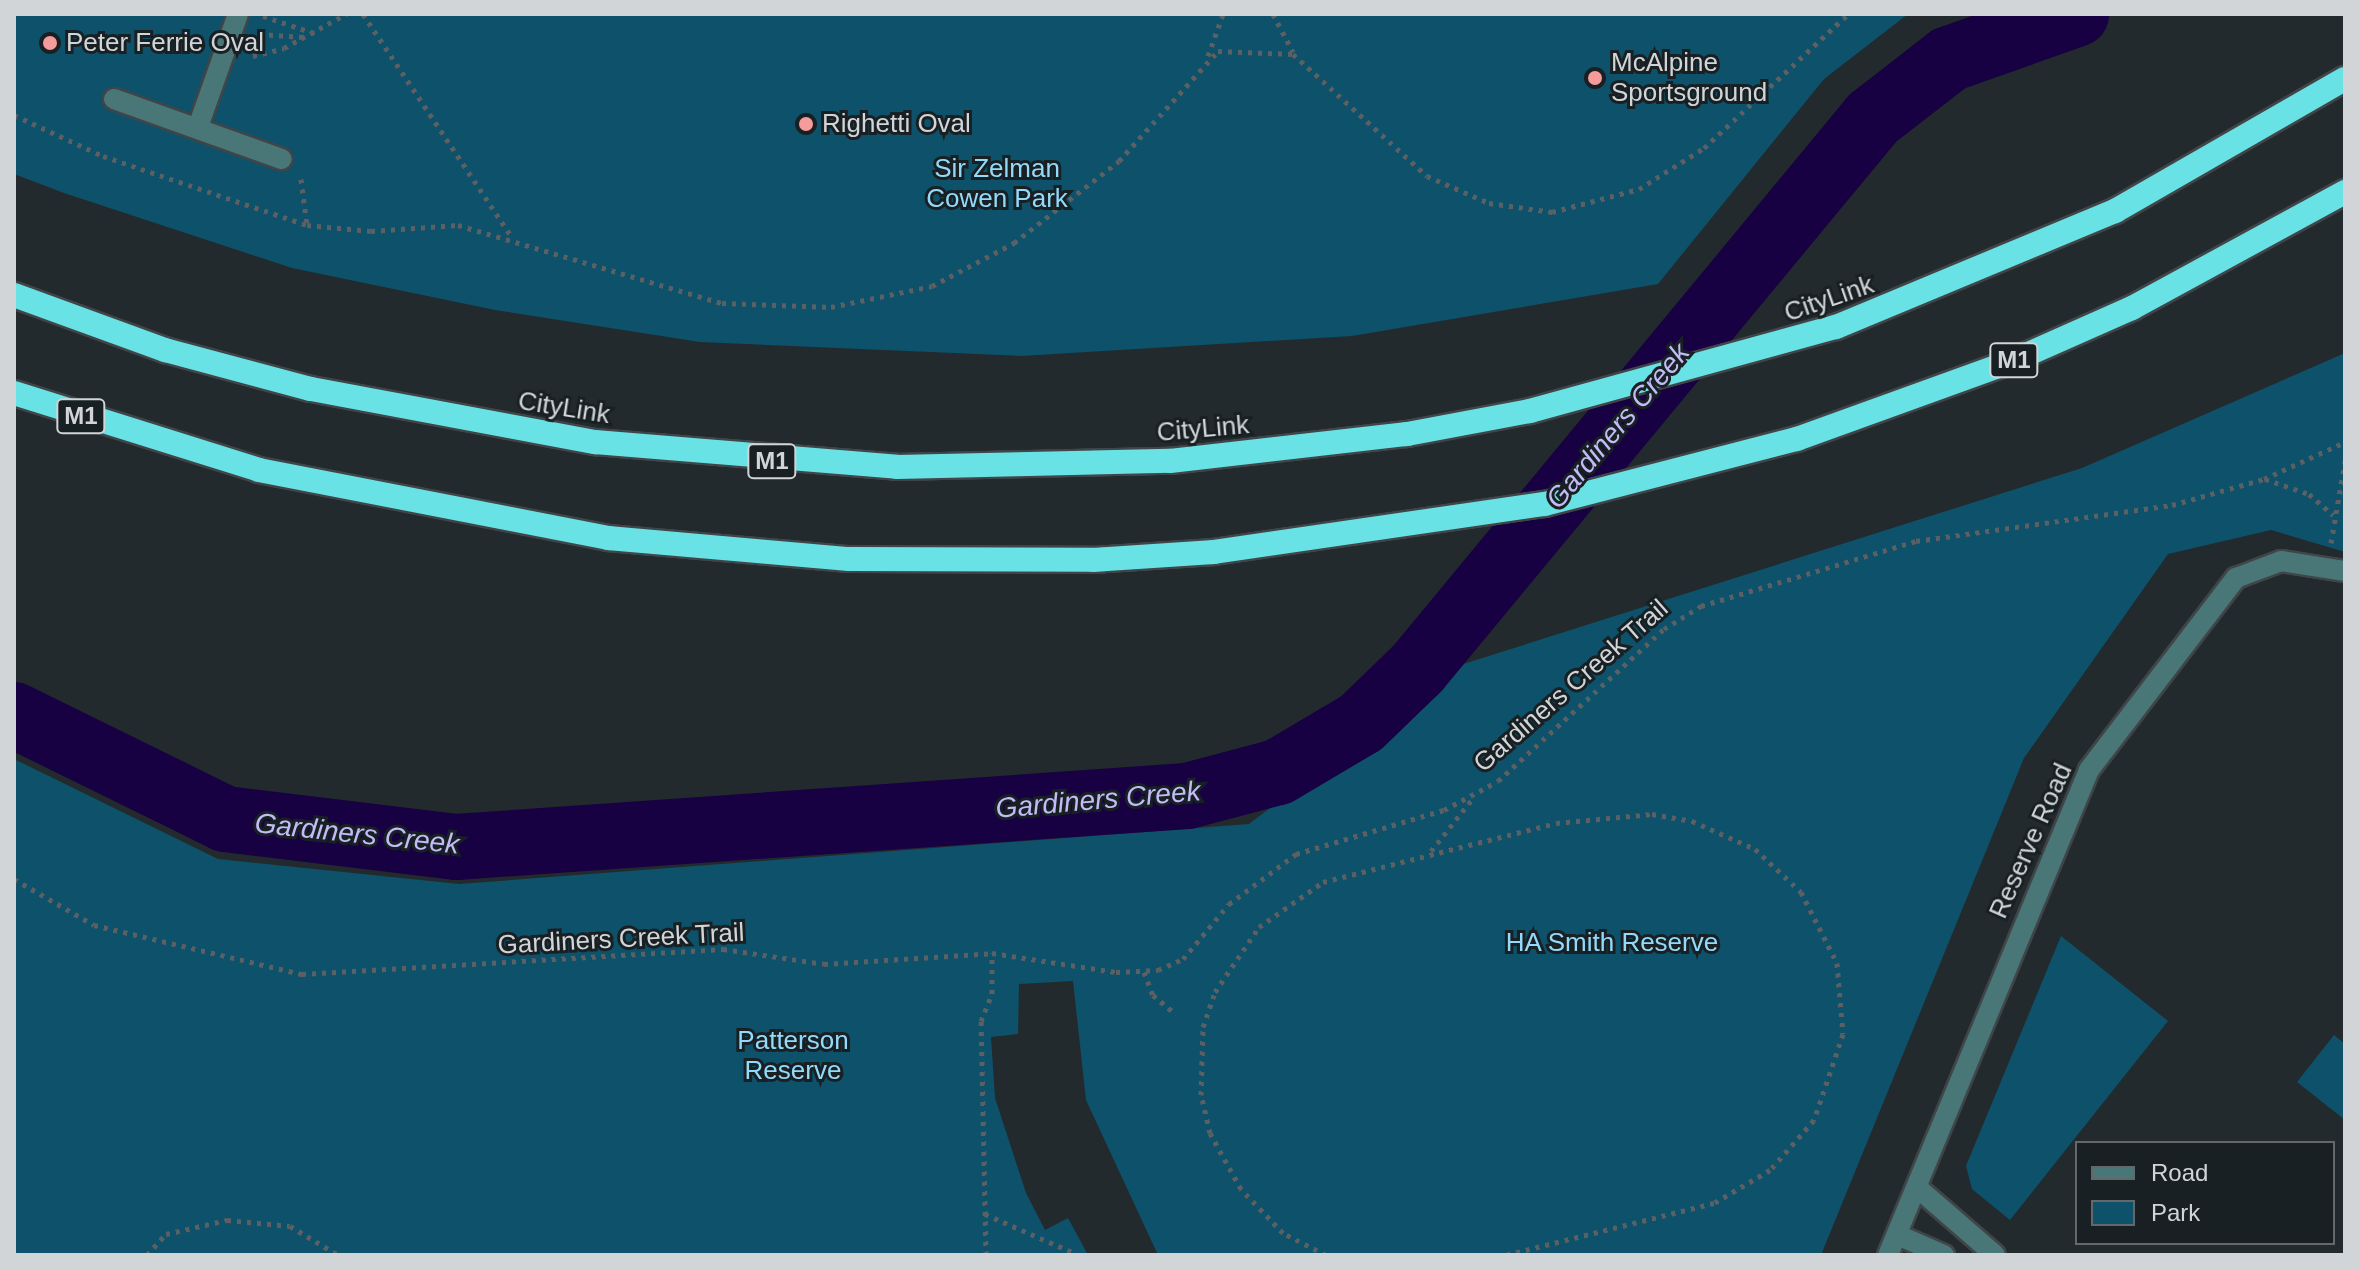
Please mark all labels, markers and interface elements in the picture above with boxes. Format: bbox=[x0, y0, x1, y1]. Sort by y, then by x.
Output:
place label: Peter Ferrie Oval bbox=[66, 27, 264, 59]
marker: Peter Ferrie Oval bbox=[41, 34, 59, 52]
place label: McAlpine Sportsground bbox=[1611, 47, 1767, 108]
marker: McAlpine Sportsground bbox=[1586, 69, 1604, 87]
place label: Righetti Oval bbox=[822, 108, 971, 140]
marker: Righetti Oval bbox=[797, 115, 815, 133]
park label: Sir Zelman Cowen Park bbox=[926, 153, 1068, 214]
street label: CityLink bbox=[1780, 269, 1878, 329]
water label: Gardiners Creek bbox=[1539, 337, 1697, 515]
road number: M1 bbox=[1988, 340, 2040, 380]
street label: CityLink bbox=[516, 385, 612, 431]
road number: M1 bbox=[55, 396, 107, 436]
street label: CityLink bbox=[1156, 409, 1250, 449]
road number: M1 bbox=[746, 441, 798, 481]
street label: Gardiners Creek Trail bbox=[1467, 593, 1675, 779]
street label: Reserve Road bbox=[1983, 759, 2079, 923]
water label: Gardiners Creek bbox=[994, 774, 1202, 826]
water label: Gardiners Creek bbox=[253, 807, 461, 861]
street label: Gardiners Creek Trail bbox=[497, 917, 745, 961]
park label: HA Smith Reserve bbox=[1505, 927, 1719, 959]
park label: Patterson Reserve bbox=[737, 1025, 849, 1086]
legend bbox=[2075, 1141, 2335, 1245]
text: Road bbox=[2151, 1159, 2208, 1186]
text: Park bbox=[2151, 1199, 2200, 1226]

